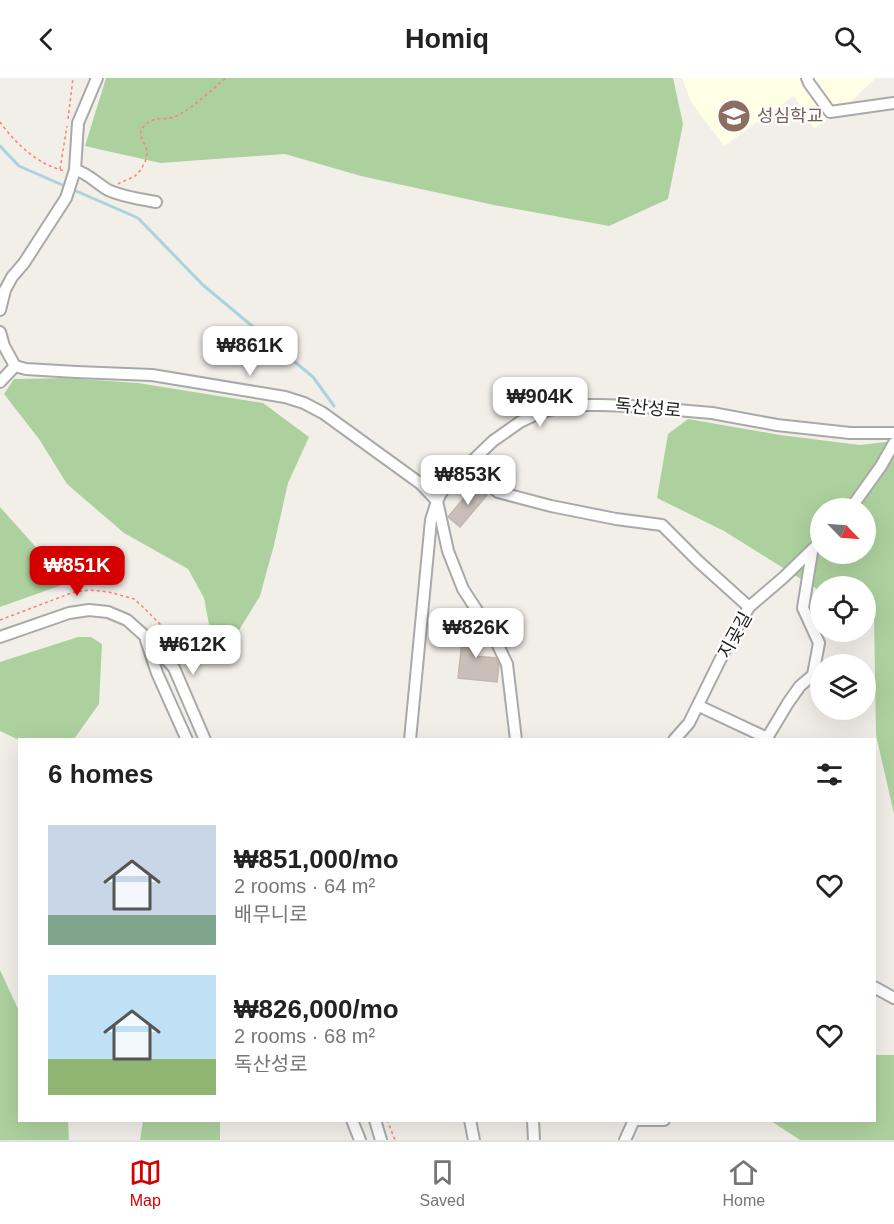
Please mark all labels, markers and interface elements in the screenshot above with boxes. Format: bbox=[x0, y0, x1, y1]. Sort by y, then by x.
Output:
icon: back bbox=[30, 23, 63, 56]
icon: search bbox=[831, 23, 864, 56]
text: Homiq bbox=[405, 24, 489, 54]
school or university icon: 성심학교 bbox=[716, 98, 752, 134]
place label: 성심학교 bbox=[757, 106, 823, 126]
pin: ₩861K bbox=[208, 326, 292, 377]
text: ₩861K bbox=[217, 334, 283, 356]
pin: ₩904K bbox=[498, 377, 582, 428]
text: ₩904K bbox=[507, 385, 573, 407]
street label: 독산성로 bbox=[614, 395, 682, 421]
pin: ₩853K bbox=[426, 455, 510, 506]
text: ₩853K bbox=[435, 463, 501, 485]
north arrow bbox=[810, 498, 876, 564]
map controls bbox=[810, 498, 876, 720]
pin: ₩851K bbox=[35, 546, 119, 597]
text: ₩851K bbox=[44, 554, 110, 576]
button: locate bbox=[810, 576, 876, 642]
pin: ₩826K bbox=[434, 608, 518, 659]
street label: 지곶길 bbox=[714, 608, 756, 662]
text: ₩826K bbox=[443, 616, 509, 638]
pin: ₩612K bbox=[151, 625, 235, 676]
text: ₩612K bbox=[160, 633, 226, 655]
button: layers bbox=[810, 654, 876, 720]
icon: filters bbox=[813, 758, 846, 791]
text: 6 homes bbox=[48, 759, 154, 789]
text: ₩851,000/mo bbox=[234, 844, 399, 874]
icon: home bbox=[96, 849, 168, 921]
icon: heart bbox=[813, 869, 846, 902]
text: 2 rooms · 64 m² bbox=[234, 875, 375, 897]
text: 배무니로 bbox=[234, 903, 308, 925]
text: ₩826,000/mo bbox=[234, 994, 399, 1024]
icon: home bbox=[96, 999, 168, 1071]
icon: heart bbox=[813, 1019, 846, 1052]
text: 2 rooms · 68 m² bbox=[234, 1025, 375, 1047]
text: 독산성로 bbox=[234, 1053, 308, 1075]
tab: Map bbox=[129, 1156, 162, 1210]
tab: Saved bbox=[419, 1156, 465, 1210]
tab: Home bbox=[722, 1156, 765, 1210]

